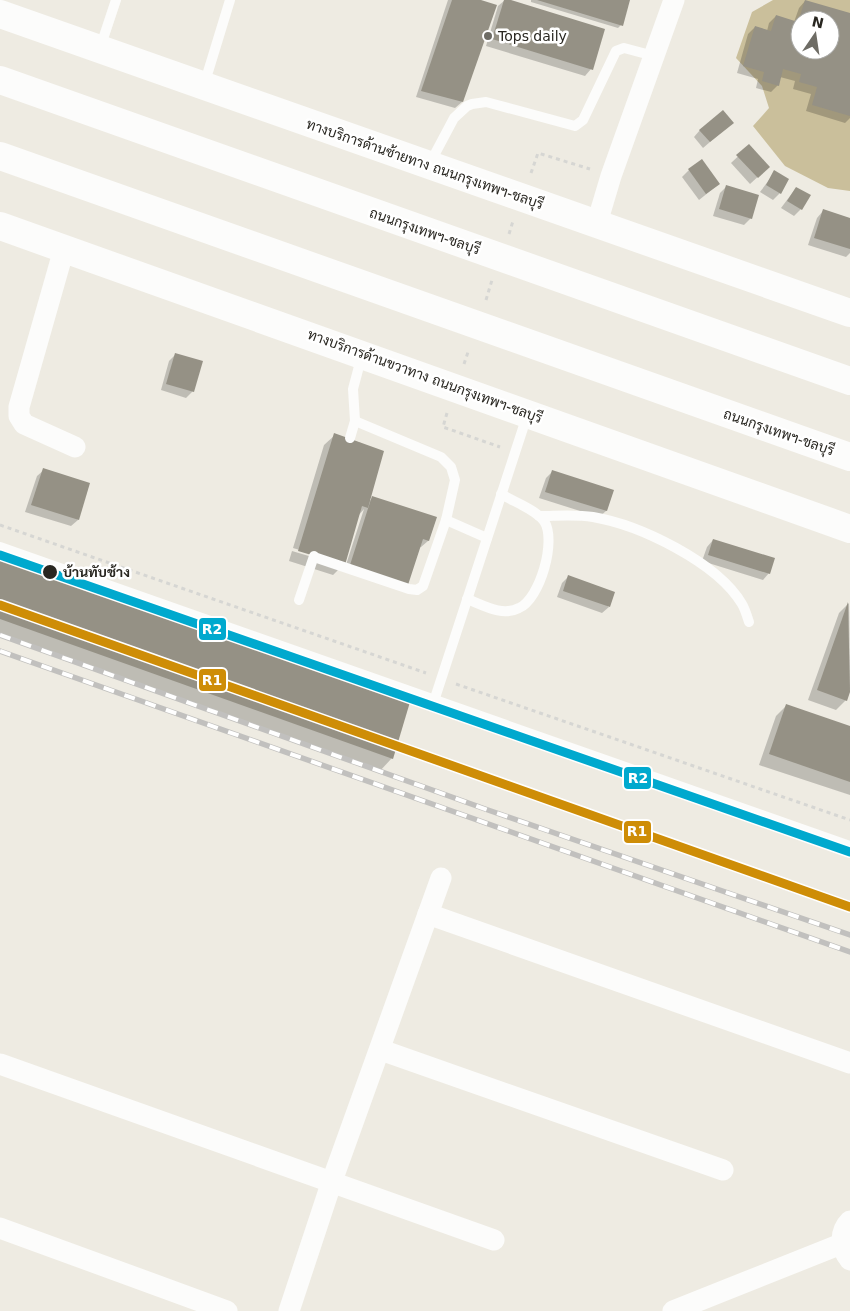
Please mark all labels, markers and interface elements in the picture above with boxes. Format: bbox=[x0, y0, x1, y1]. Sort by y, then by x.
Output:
north arrow bbox=[790, 10, 840, 60]
text: N bbox=[810, 13, 825, 31]
place label: Tops daily bbox=[497, 28, 567, 44]
marker: Tops daily bbox=[482, 30, 494, 42]
street label: ทางบริการด้านซ้ายทาง ถนนกรุงเทพฯ-ชลบุรี bbox=[304, 115, 546, 214]
street label: ถนนกรุงเทพฯ-ชลบุรี bbox=[367, 204, 483, 259]
street label: ทางบริการด้านขวาทาง ถนนกรุงเทพฯ-ชลบุรี bbox=[305, 325, 545, 428]
street label: ถนนกรุงเทพฯ-ชลบุรี bbox=[721, 405, 837, 460]
marker: บ้านทับช้าง bbox=[41, 563, 59, 581]
place label: บ้านทับช้าง bbox=[63, 564, 130, 580]
line badge: R2 bbox=[198, 617, 227, 641]
text: R2 bbox=[202, 621, 222, 637]
line badge: R1 bbox=[198, 668, 227, 692]
text: R1 bbox=[202, 672, 222, 688]
line badge: R2 bbox=[623, 766, 652, 790]
text: R2 bbox=[628, 770, 648, 786]
line badge: R1 bbox=[623, 820, 652, 844]
text: R1 bbox=[627, 823, 647, 839]

